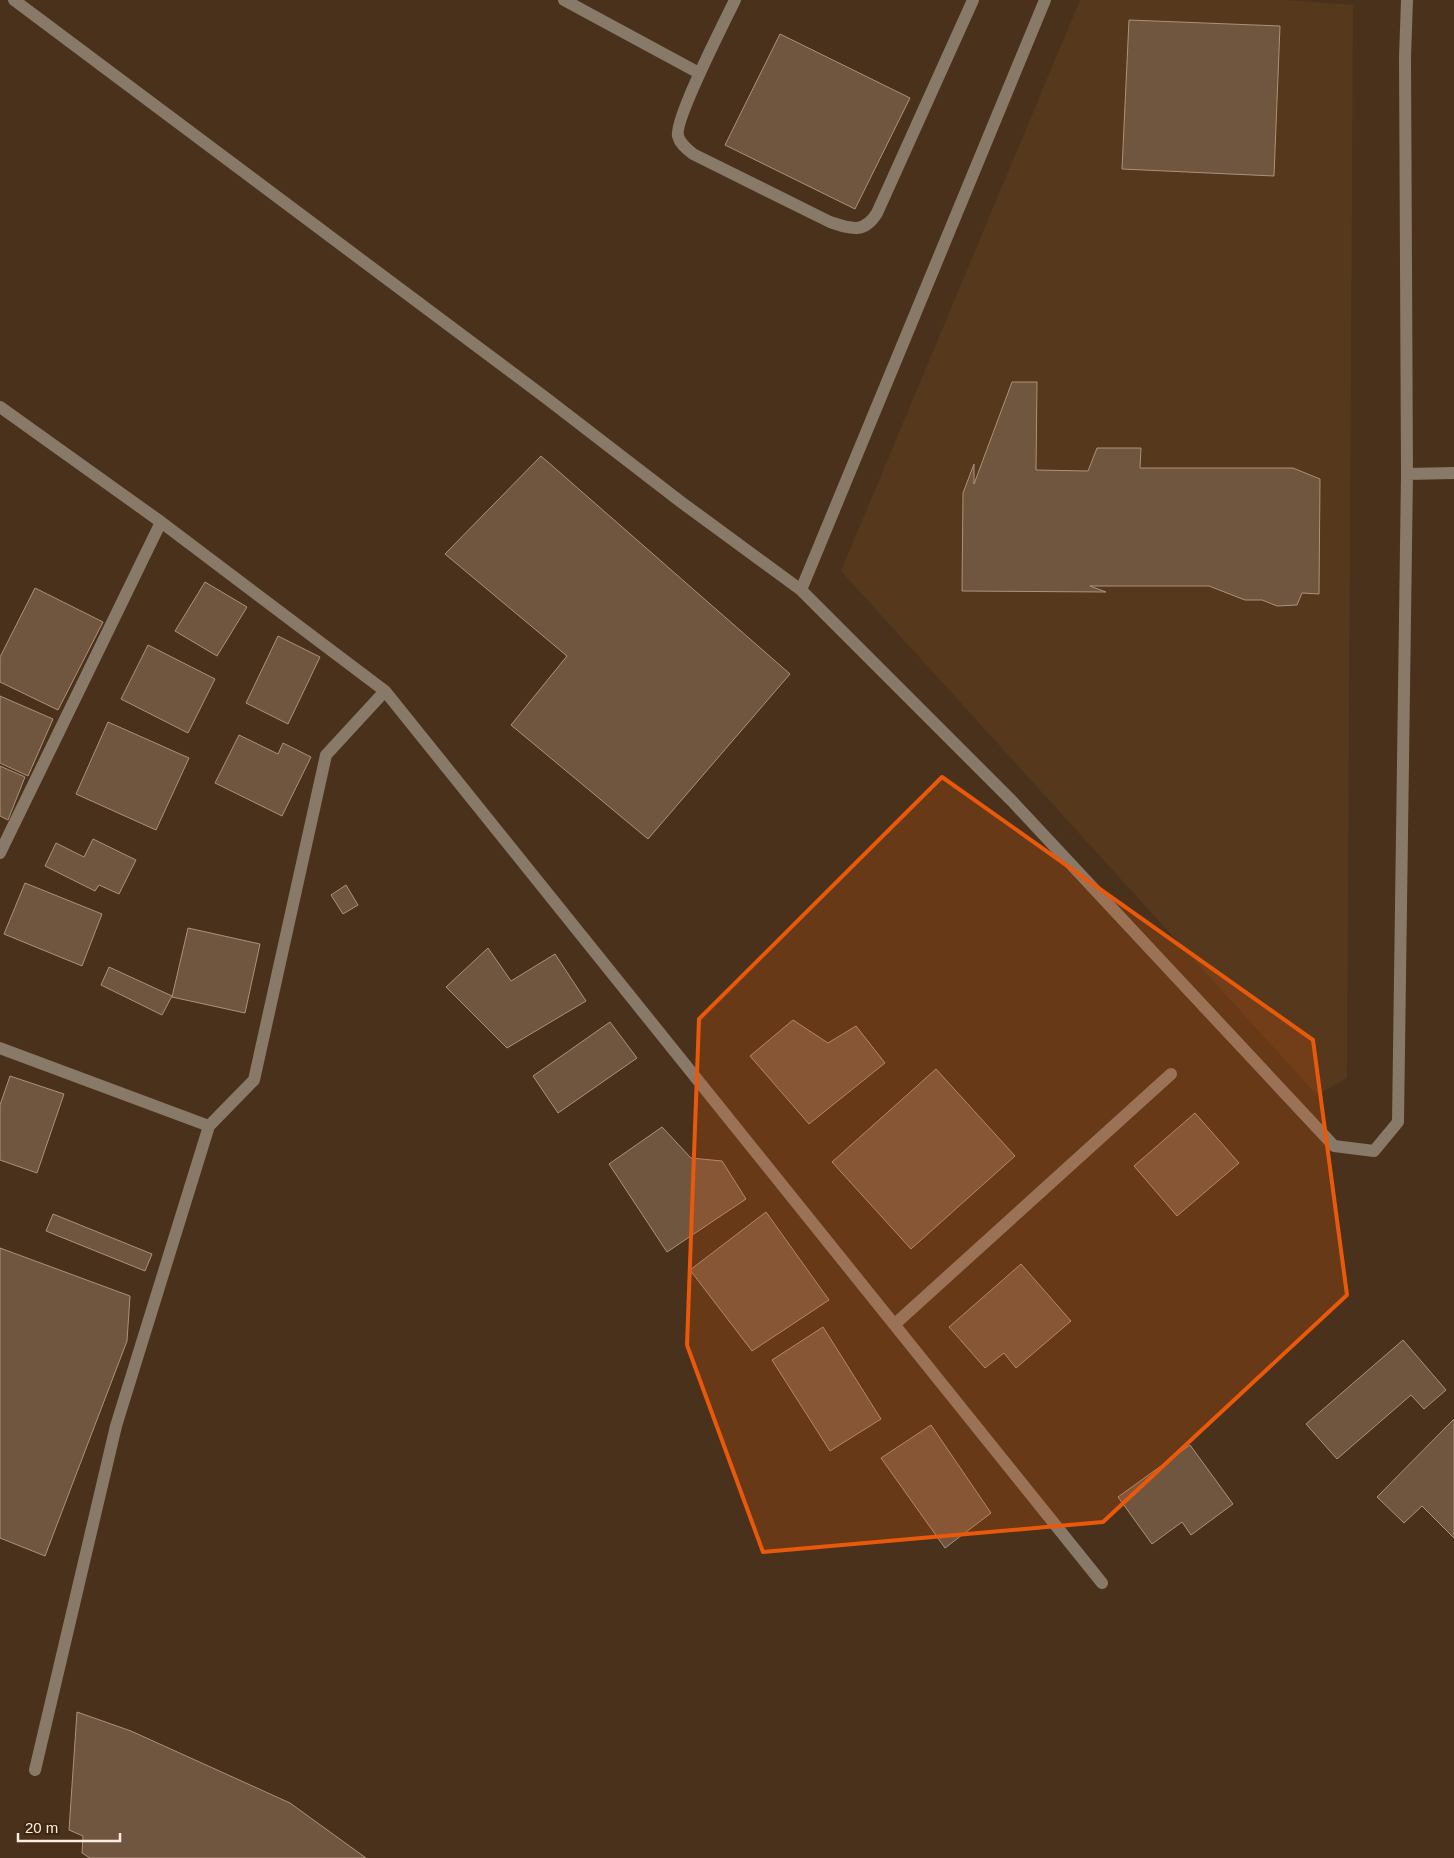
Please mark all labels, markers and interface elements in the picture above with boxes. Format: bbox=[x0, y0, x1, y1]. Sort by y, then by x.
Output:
scale bar bbox=[18, 1810, 120, 1842]
text: 20 m bbox=[25, 1819, 58, 1836]

